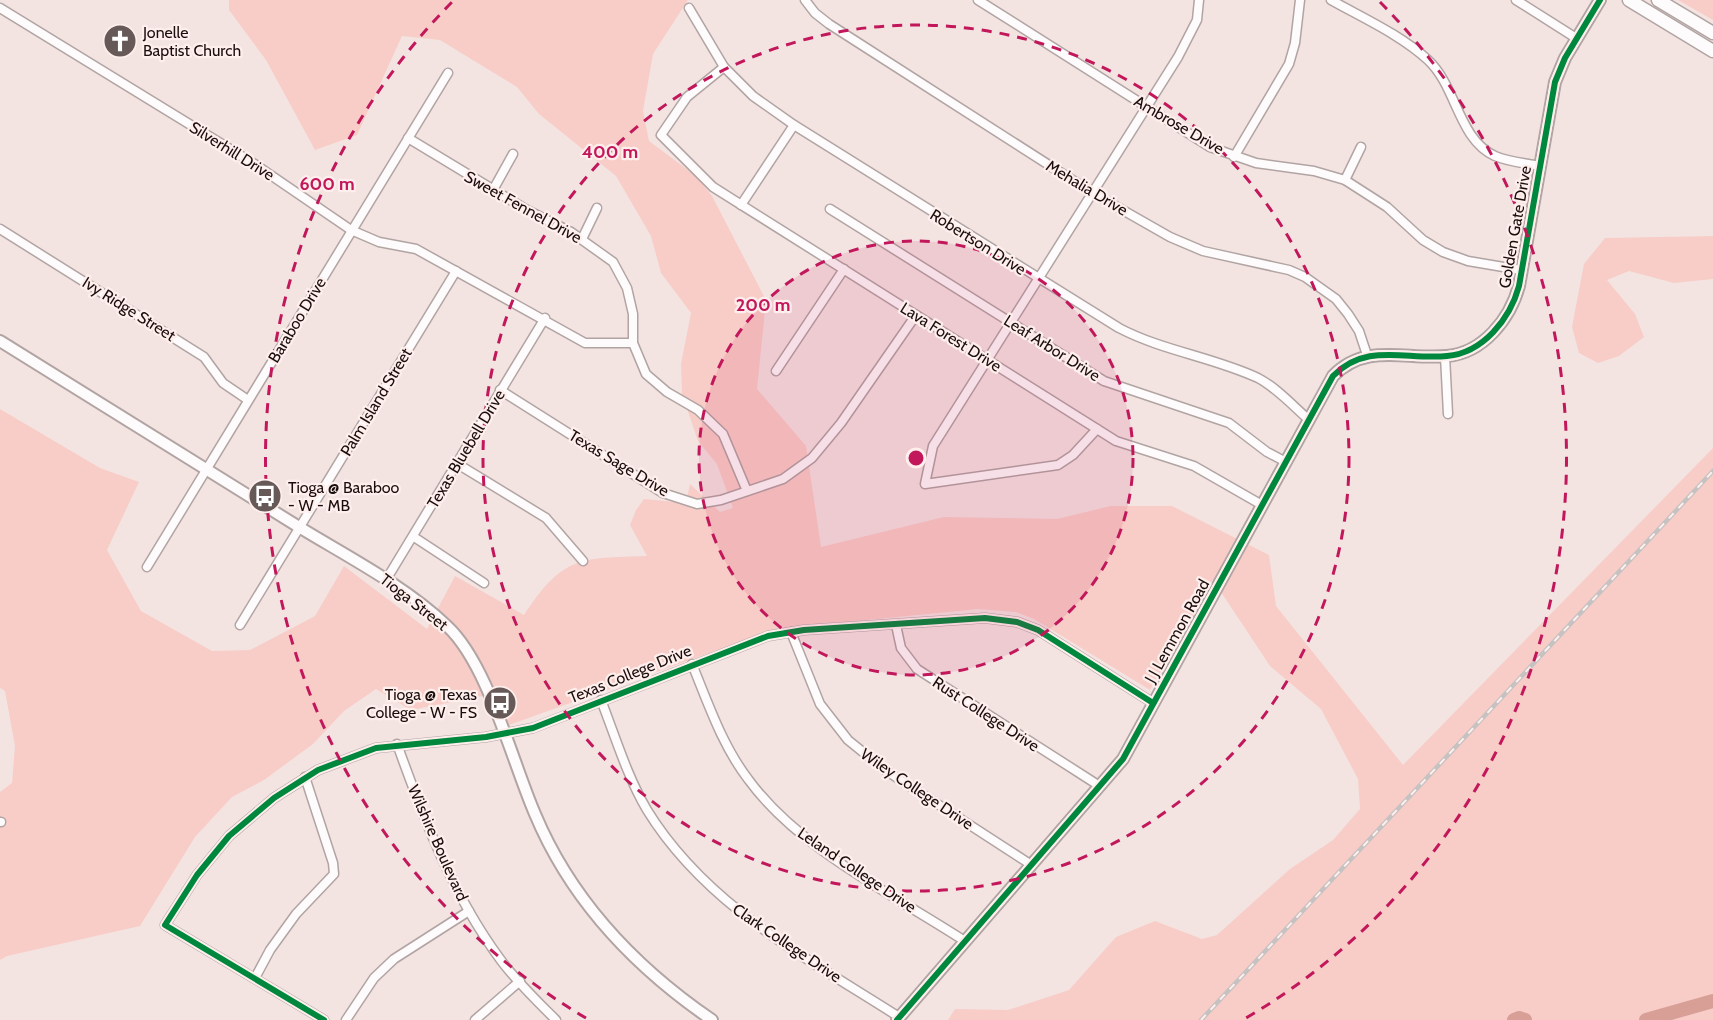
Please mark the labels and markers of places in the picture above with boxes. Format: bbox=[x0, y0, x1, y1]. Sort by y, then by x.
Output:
church icon: Jonelle Baptist Church bbox=[102, 23, 138, 59]
place label: Jonelle Baptist Church bbox=[142, 23, 241, 60]
centre of rings bbox=[906, 448, 926, 468]
bus stop icon: Tioga @ Baraboo - W - MB bbox=[247, 478, 283, 514]
place label: Tioga @ Baraboo - W - MB bbox=[288, 478, 400, 515]
place label: Tioga @ Texas College - W - FS bbox=[366, 685, 477, 722]
bus stop icon: Tioga @ Texas College - W - FS bbox=[482, 685, 518, 721]

